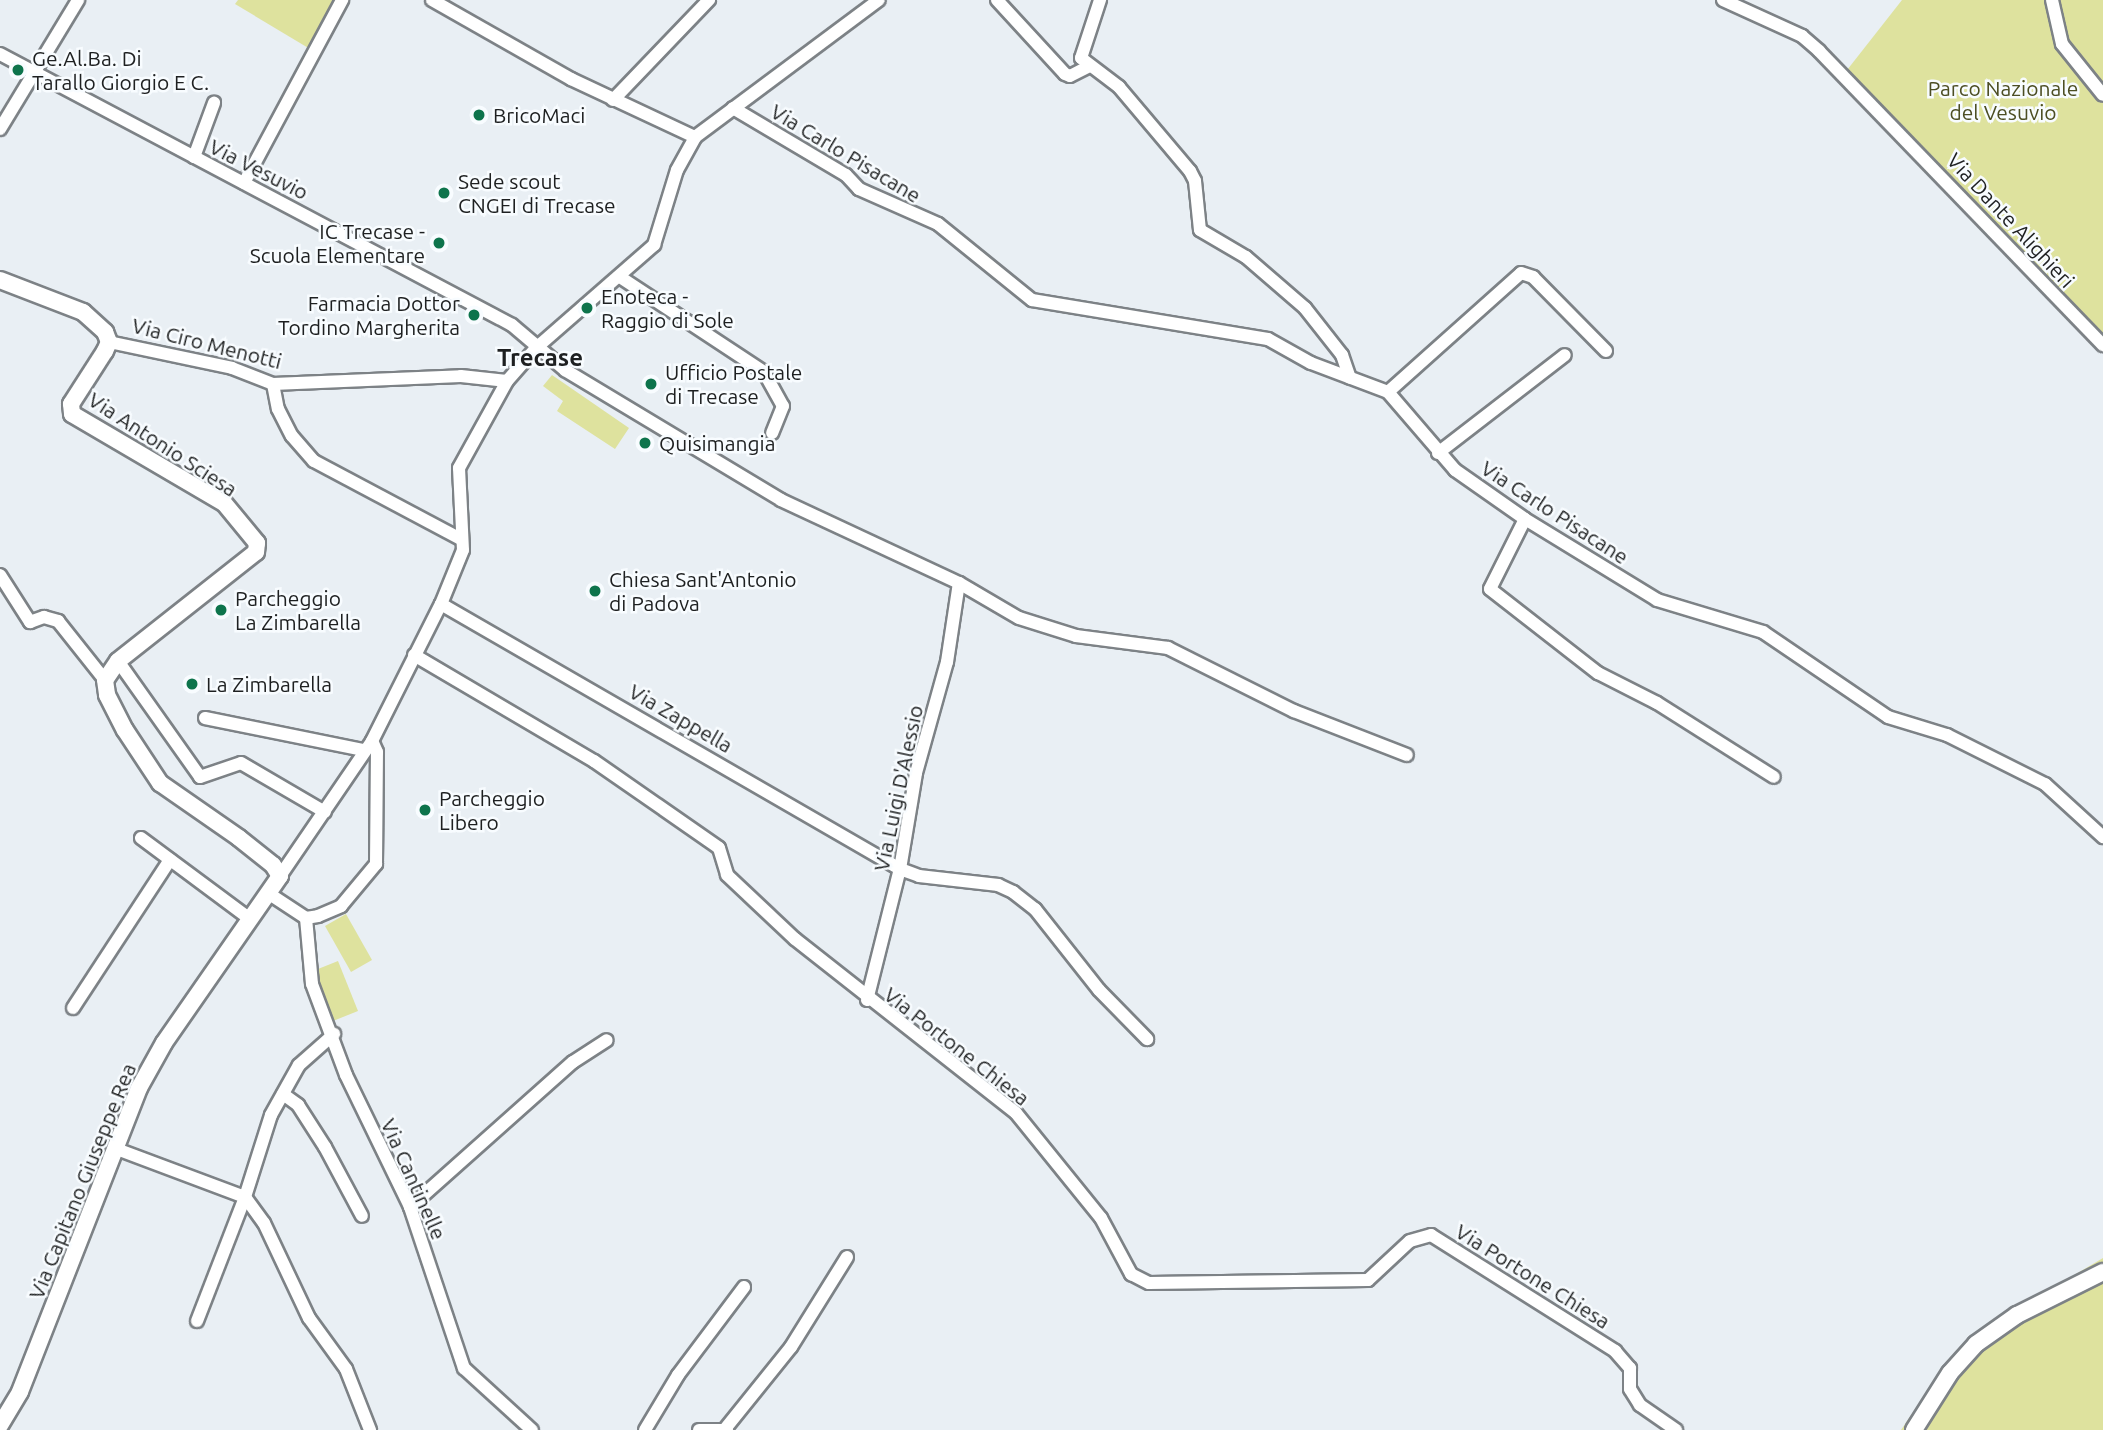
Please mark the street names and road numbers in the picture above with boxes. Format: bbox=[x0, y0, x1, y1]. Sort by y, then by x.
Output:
street label: Via Carlo Pisacane bbox=[766, 98, 926, 208]
street label: Via Vesuvio bbox=[205, 133, 313, 205]
street label: Via Dante Alighieri bbox=[1942, 147, 2080, 293]
street label: Via Ciro Menotti bbox=[130, 312, 284, 374]
street label: Via Antonio Sciesa bbox=[84, 386, 242, 502]
street label: Via Carlo Pisacane bbox=[1477, 455, 1633, 569]
street label: Via Zappella bbox=[625, 678, 737, 758]
street label: Via Luigi D'Alessio bbox=[868, 703, 928, 873]
street label: Via Portone Chiesa bbox=[879, 981, 1035, 1111]
street label: Via Capitano Giuseppe Rea bbox=[23, 1059, 141, 1303]
street label: Via Cantinelle bbox=[376, 1115, 452, 1243]
street label: Via Portone Chiesa bbox=[1451, 1218, 1615, 1334]

